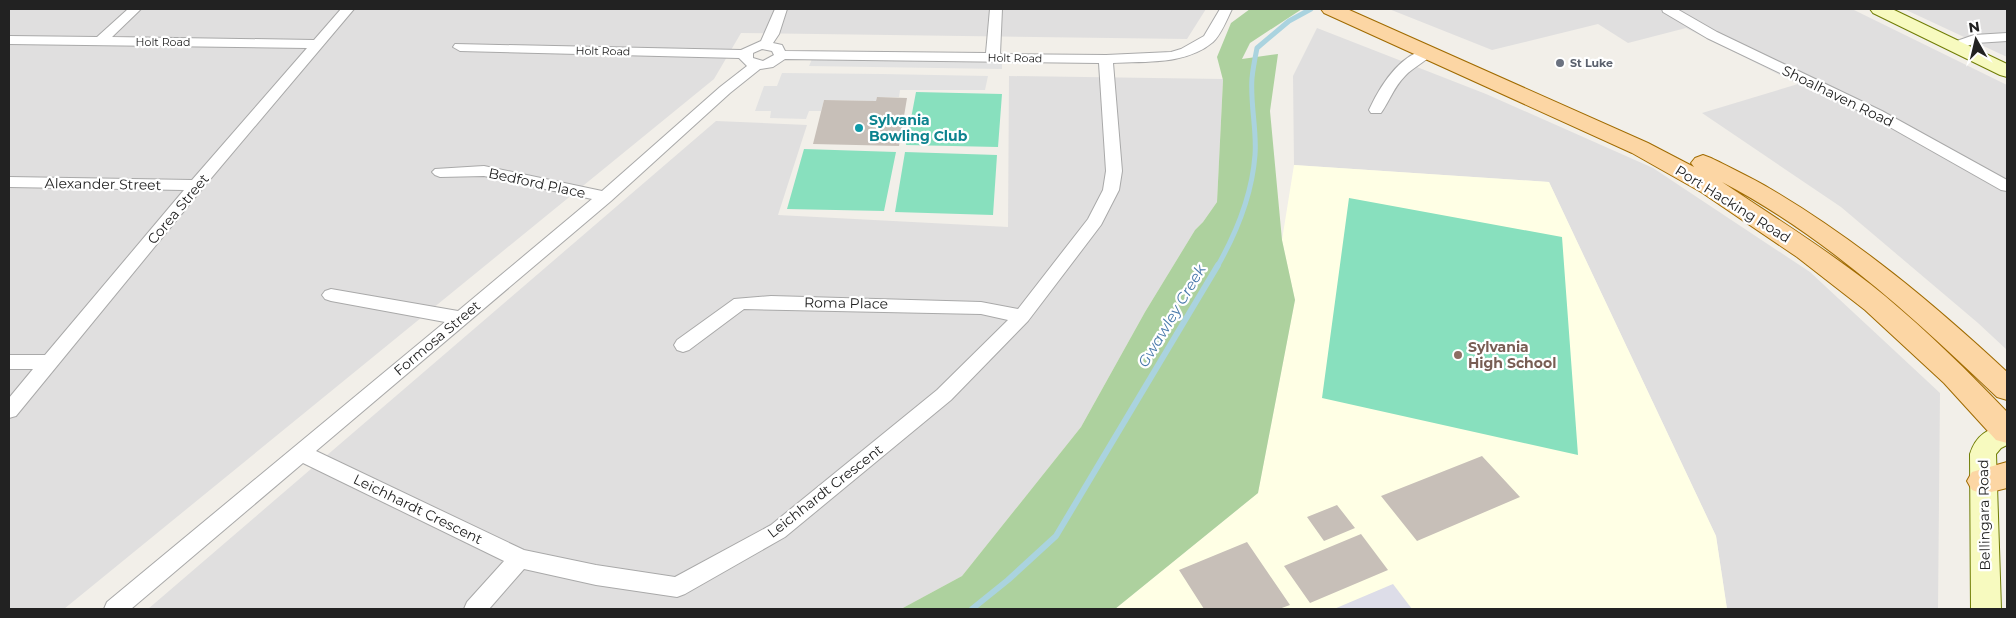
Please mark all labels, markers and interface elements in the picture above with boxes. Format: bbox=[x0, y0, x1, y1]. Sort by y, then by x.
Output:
north arrow bbox=[1951, 15, 2001, 65]
text: N bbox=[1967, 17, 1981, 37]
street label: Holt Road bbox=[136, 35, 190, 49]
street label: Holt Road bbox=[575, 44, 631, 58]
street label: Holt Road bbox=[987, 51, 1043, 65]
place label: St Luke bbox=[1570, 56, 1613, 70]
marker: St Luke bbox=[1554, 57, 1566, 69]
street label: Shoalhaven Road bbox=[1779, 61, 1897, 131]
place label: Sylvania Bowling Club bbox=[869, 111, 968, 145]
marker: Sylvania Bowling Club bbox=[853, 122, 865, 134]
street label: Port Hacking Road bbox=[1672, 161, 1794, 247]
street label: Bedford Place bbox=[487, 164, 587, 202]
street label: Corea Street bbox=[143, 170, 213, 248]
street label: Alexander Street bbox=[45, 174, 162, 194]
water label: Gwawley Creek bbox=[1133, 260, 1210, 371]
street label: Roma Place bbox=[804, 293, 888, 313]
street label: Formosa Street bbox=[390, 296, 484, 379]
place label: Sylvania High School bbox=[1468, 338, 1556, 372]
marker: Sylvania High School bbox=[1452, 349, 1464, 361]
street label: Leichhardt Crescent bbox=[764, 440, 887, 542]
street label: Bellingara Road bbox=[1974, 459, 1994, 571]
street label: Leichhardt Crescent bbox=[350, 470, 486, 548]

